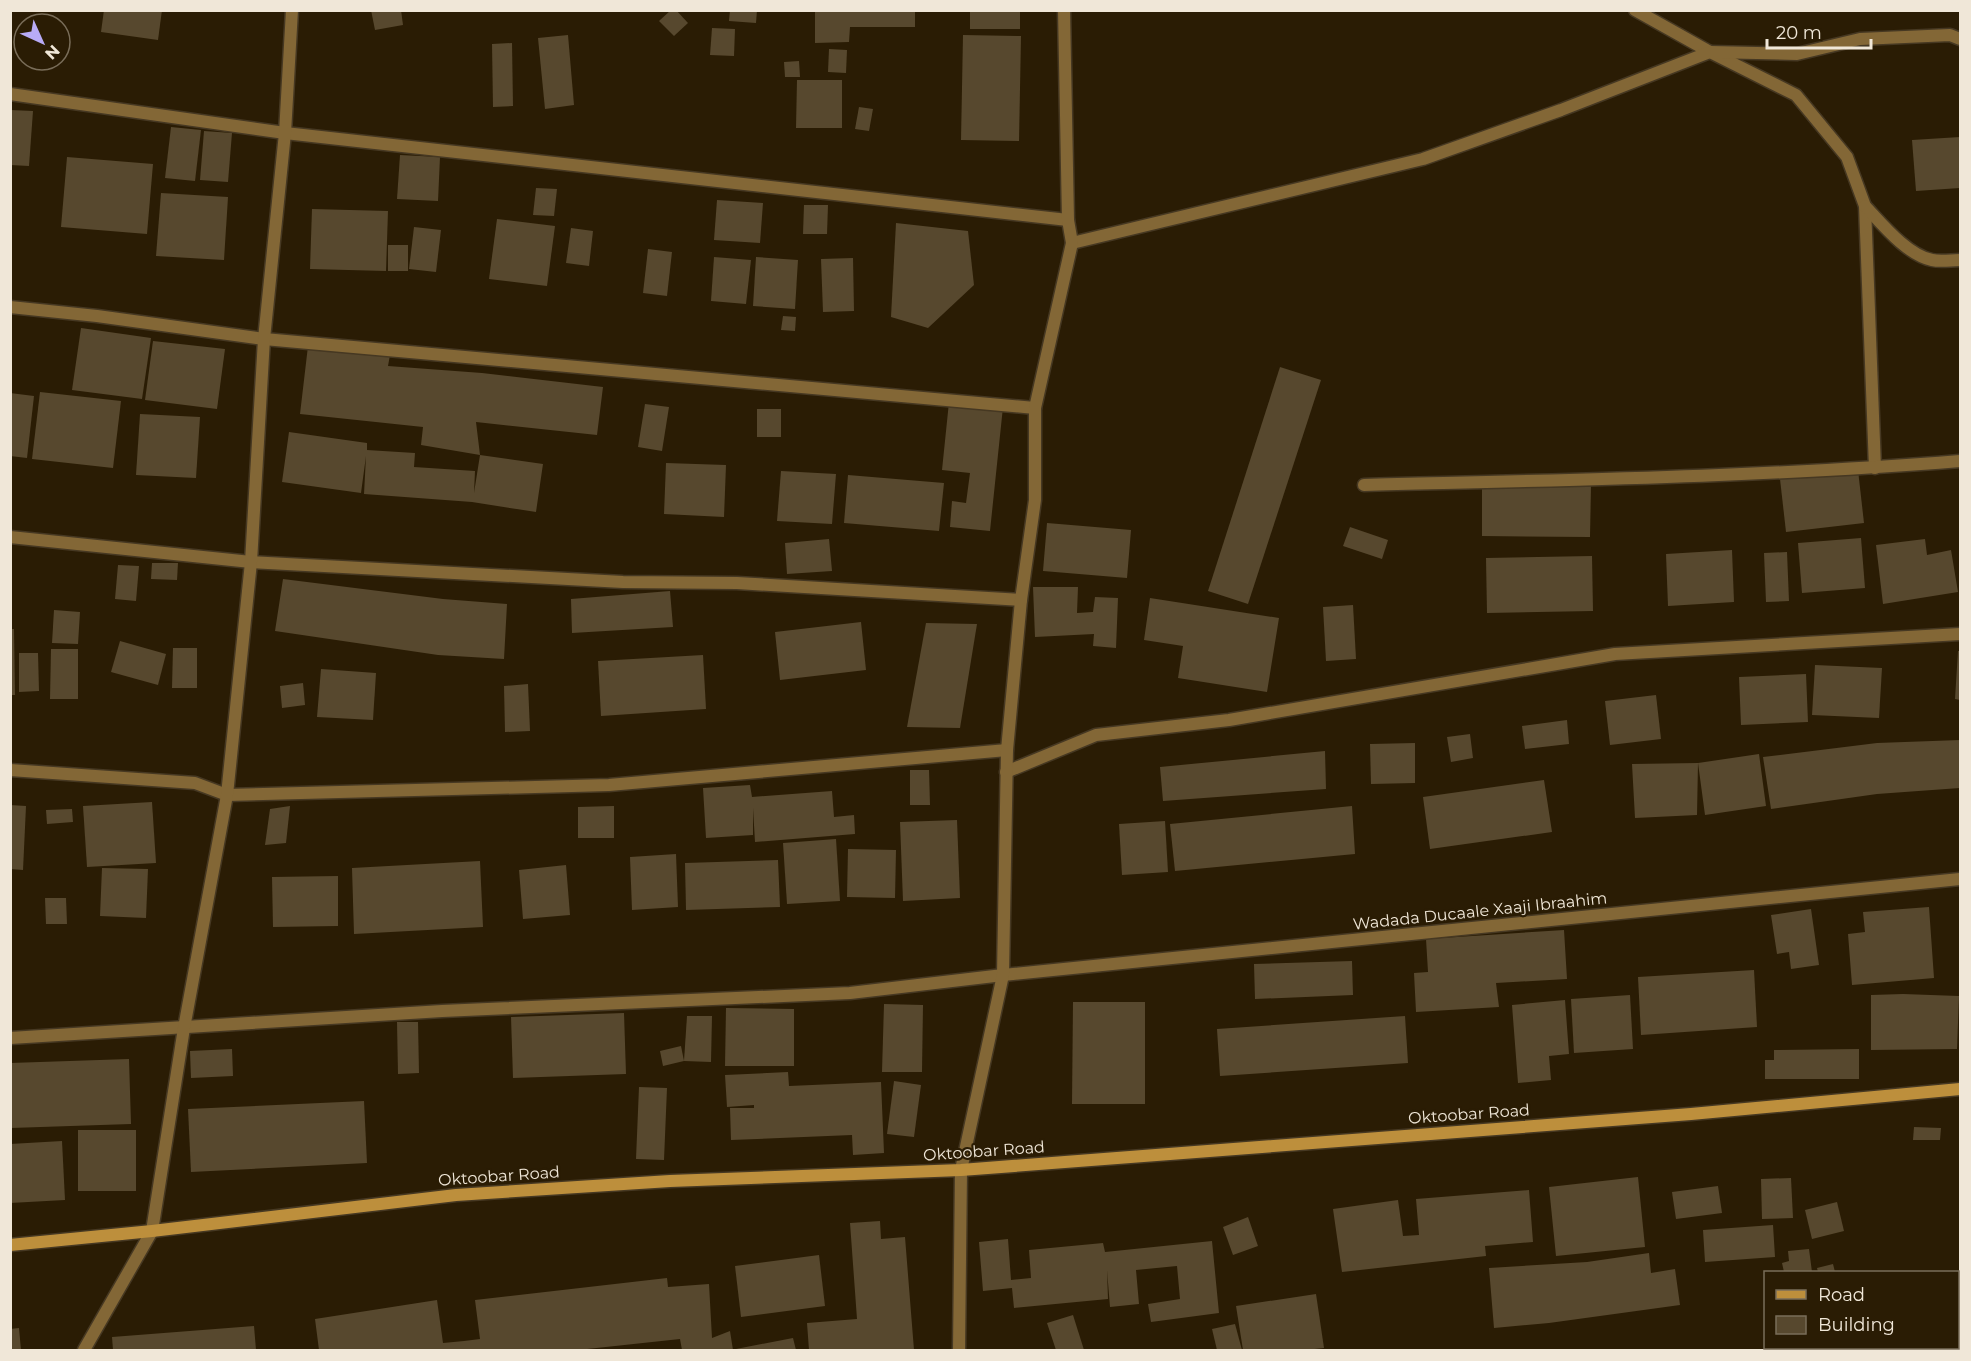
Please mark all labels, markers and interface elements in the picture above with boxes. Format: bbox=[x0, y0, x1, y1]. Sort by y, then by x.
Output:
north arrow bbox=[12, 12, 72, 72]
scale bar bbox=[1767, 12, 1870, 50]
text: 20 m bbox=[1776, 22, 1822, 44]
text: N bbox=[41, 41, 64, 64]
street label: Wadada Ducaale Xaaji Ibraahim bbox=[1352, 888, 1608, 934]
street label: Oktoobar Road bbox=[1408, 1100, 1530, 1128]
street label: Oktoobar Road bbox=[923, 1137, 1045, 1165]
street label: Oktoobar Road bbox=[438, 1162, 560, 1190]
legend bbox=[1764, 1271, 1959, 1349]
text: Road bbox=[1818, 1284, 1865, 1306]
text: Building bbox=[1818, 1314, 1895, 1336]

